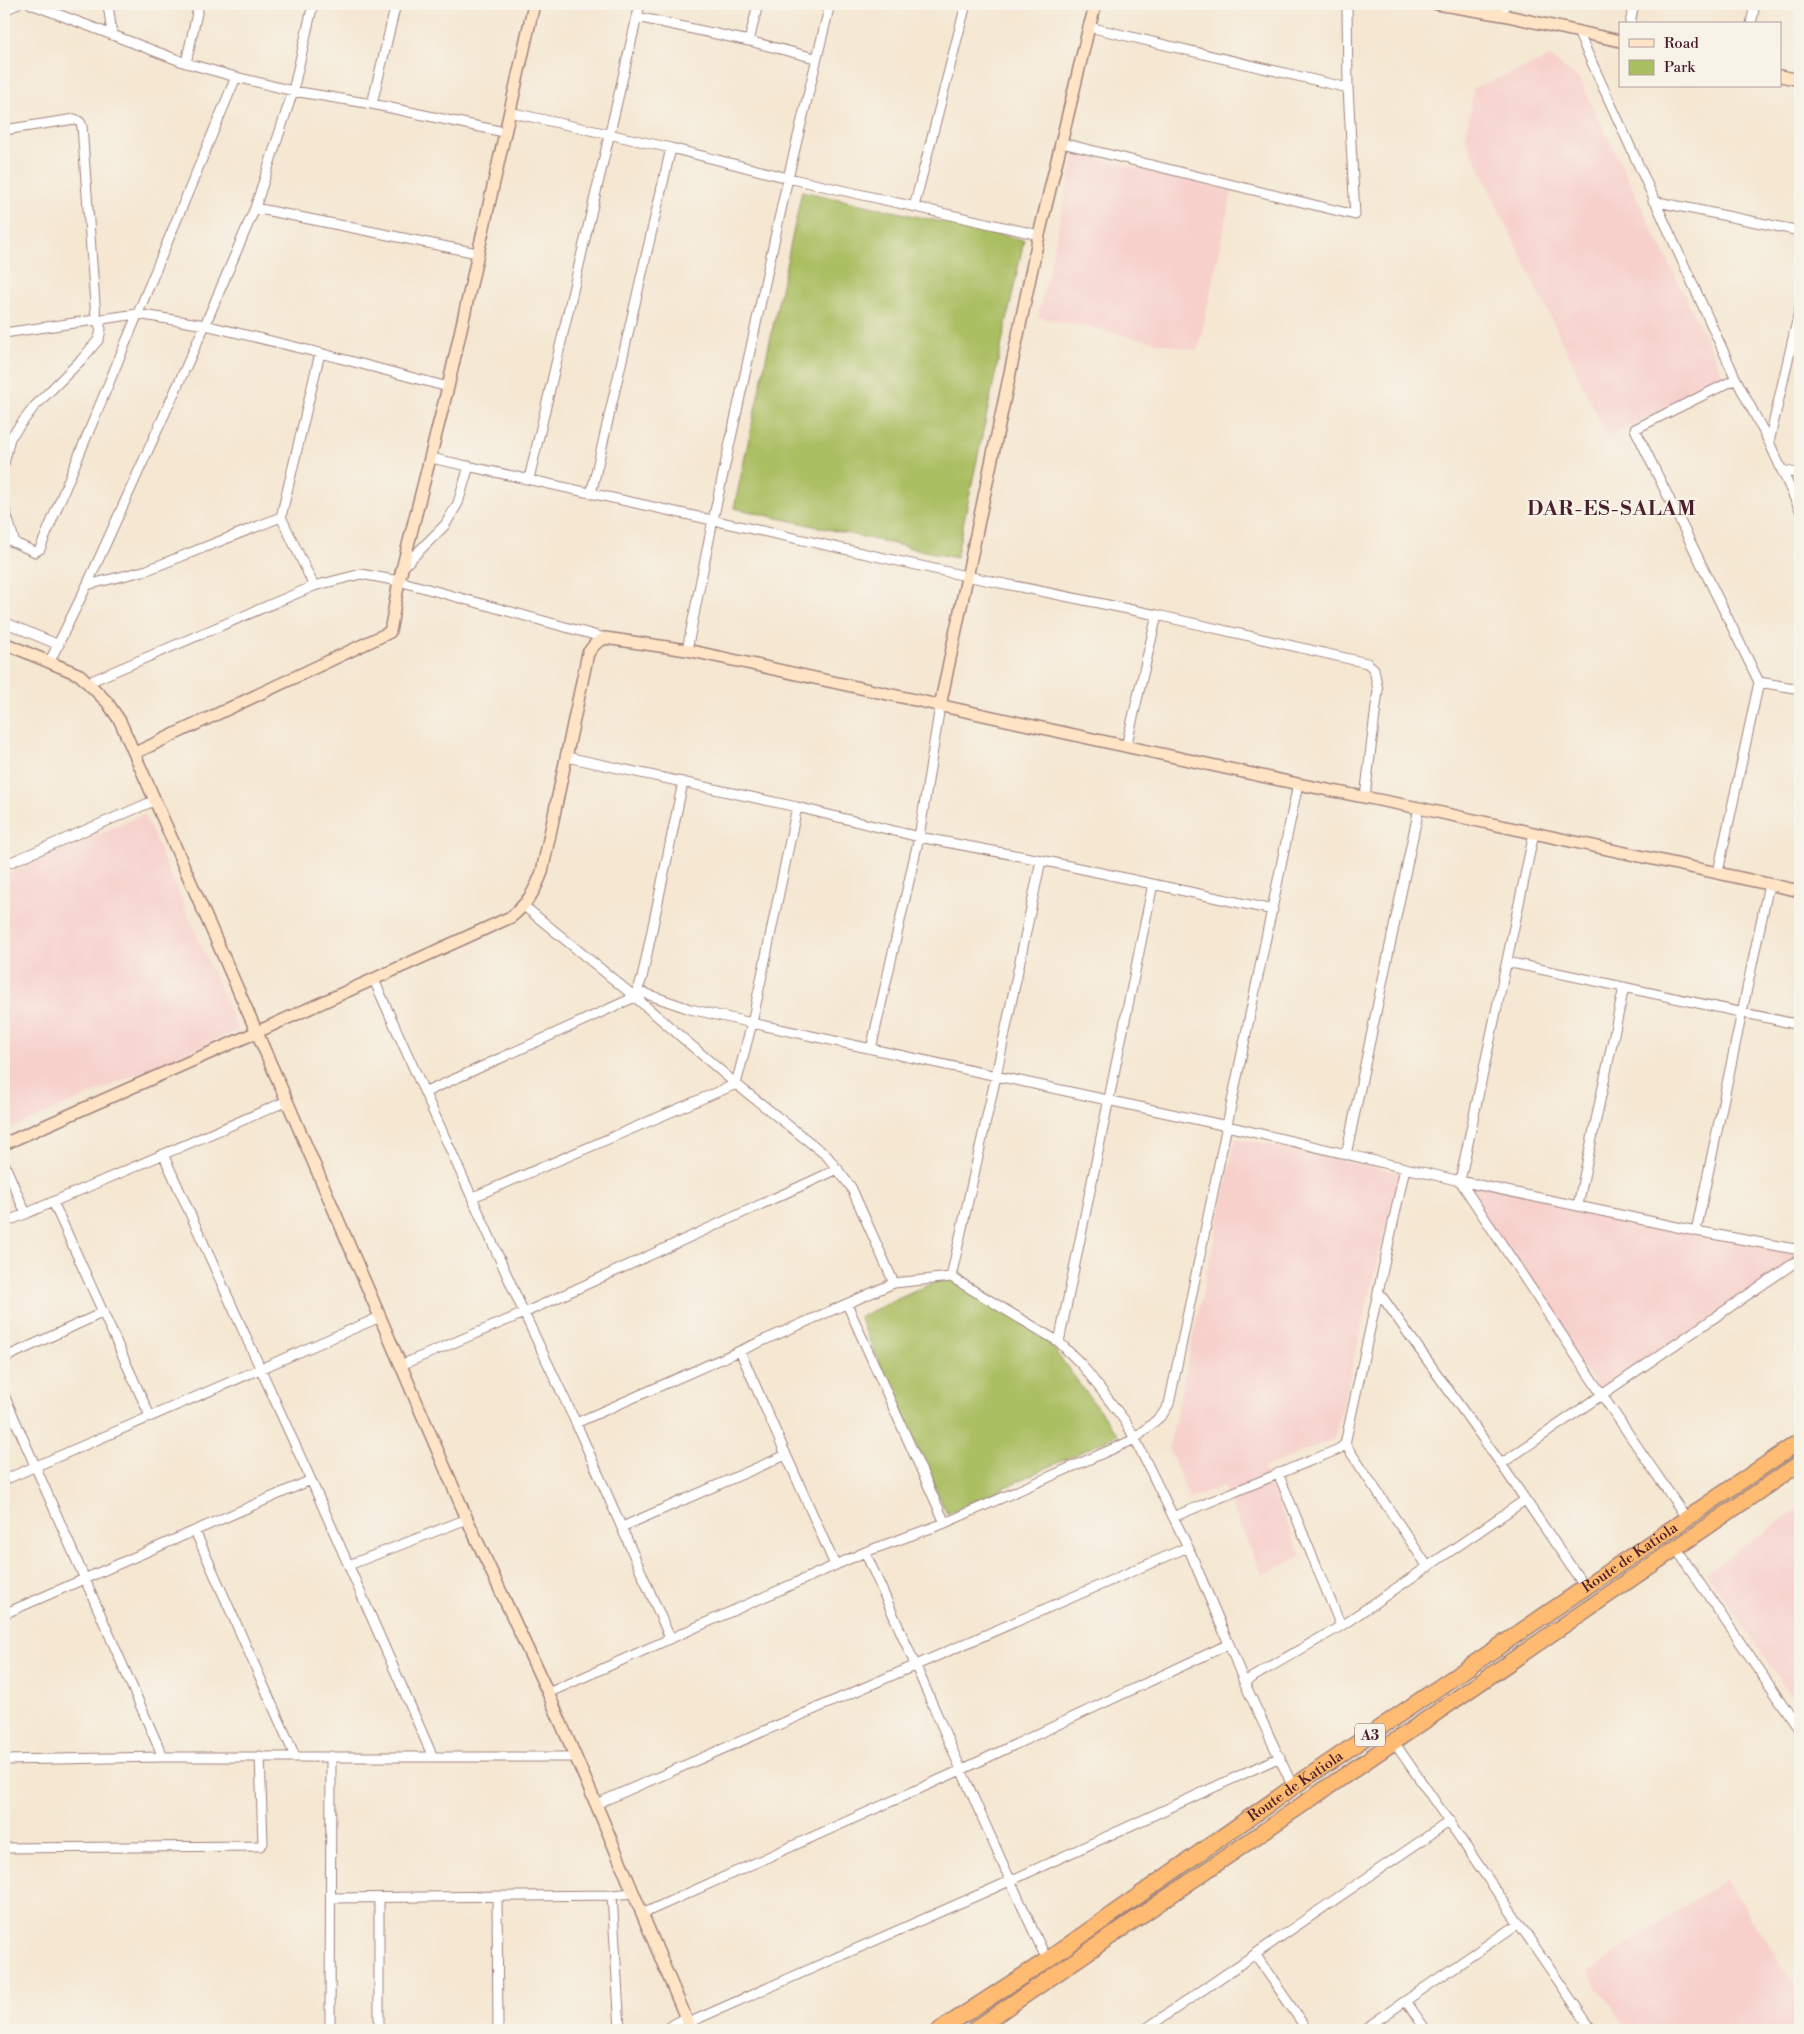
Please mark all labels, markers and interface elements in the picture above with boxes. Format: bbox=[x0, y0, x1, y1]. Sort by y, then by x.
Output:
legend bbox=[1619, 22, 1782, 88]
text: Road bbox=[1664, 34, 1699, 53]
text: Park bbox=[1664, 58, 1696, 77]
district label: DAR-ES-SALAM bbox=[1527, 497, 1697, 522]
street label: Route de Katiola bbox=[1578, 1518, 1682, 1597]
road number: A3 bbox=[1355, 1724, 1385, 1746]
street label: Route de Katiola bbox=[1244, 1746, 1347, 1826]

